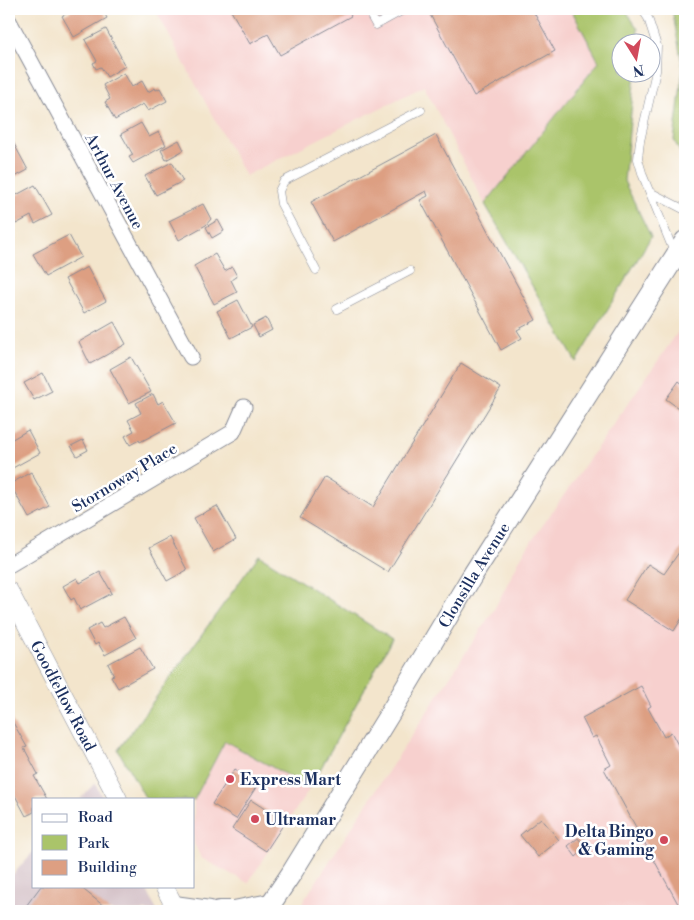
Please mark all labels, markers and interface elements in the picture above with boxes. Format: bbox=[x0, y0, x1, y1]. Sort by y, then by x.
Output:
north arrow bbox=[612, 32, 662, 82]
text: N bbox=[631, 60, 645, 80]
street label: Arthur Avenue bbox=[80, 129, 148, 233]
street label: Stornoway Place bbox=[68, 439, 181, 517]
street label: Clonsilla Avenue bbox=[434, 519, 514, 632]
street label: Goodfellow Road bbox=[26, 637, 100, 755]
place label: Express Mart bbox=[240, 770, 341, 790]
marker: Express Mart bbox=[224, 773, 236, 785]
legend bbox=[32, 798, 195, 888]
text: Road bbox=[78, 808, 113, 827]
place label: Ultramar bbox=[265, 810, 336, 830]
marker: Ultramar bbox=[249, 813, 261, 825]
place label: Delta Bingo & Gaming bbox=[565, 822, 655, 860]
text: Park bbox=[78, 834, 110, 853]
marker: Delta Bingo & Gaming bbox=[658, 834, 670, 846]
text: Building bbox=[77, 858, 137, 877]

